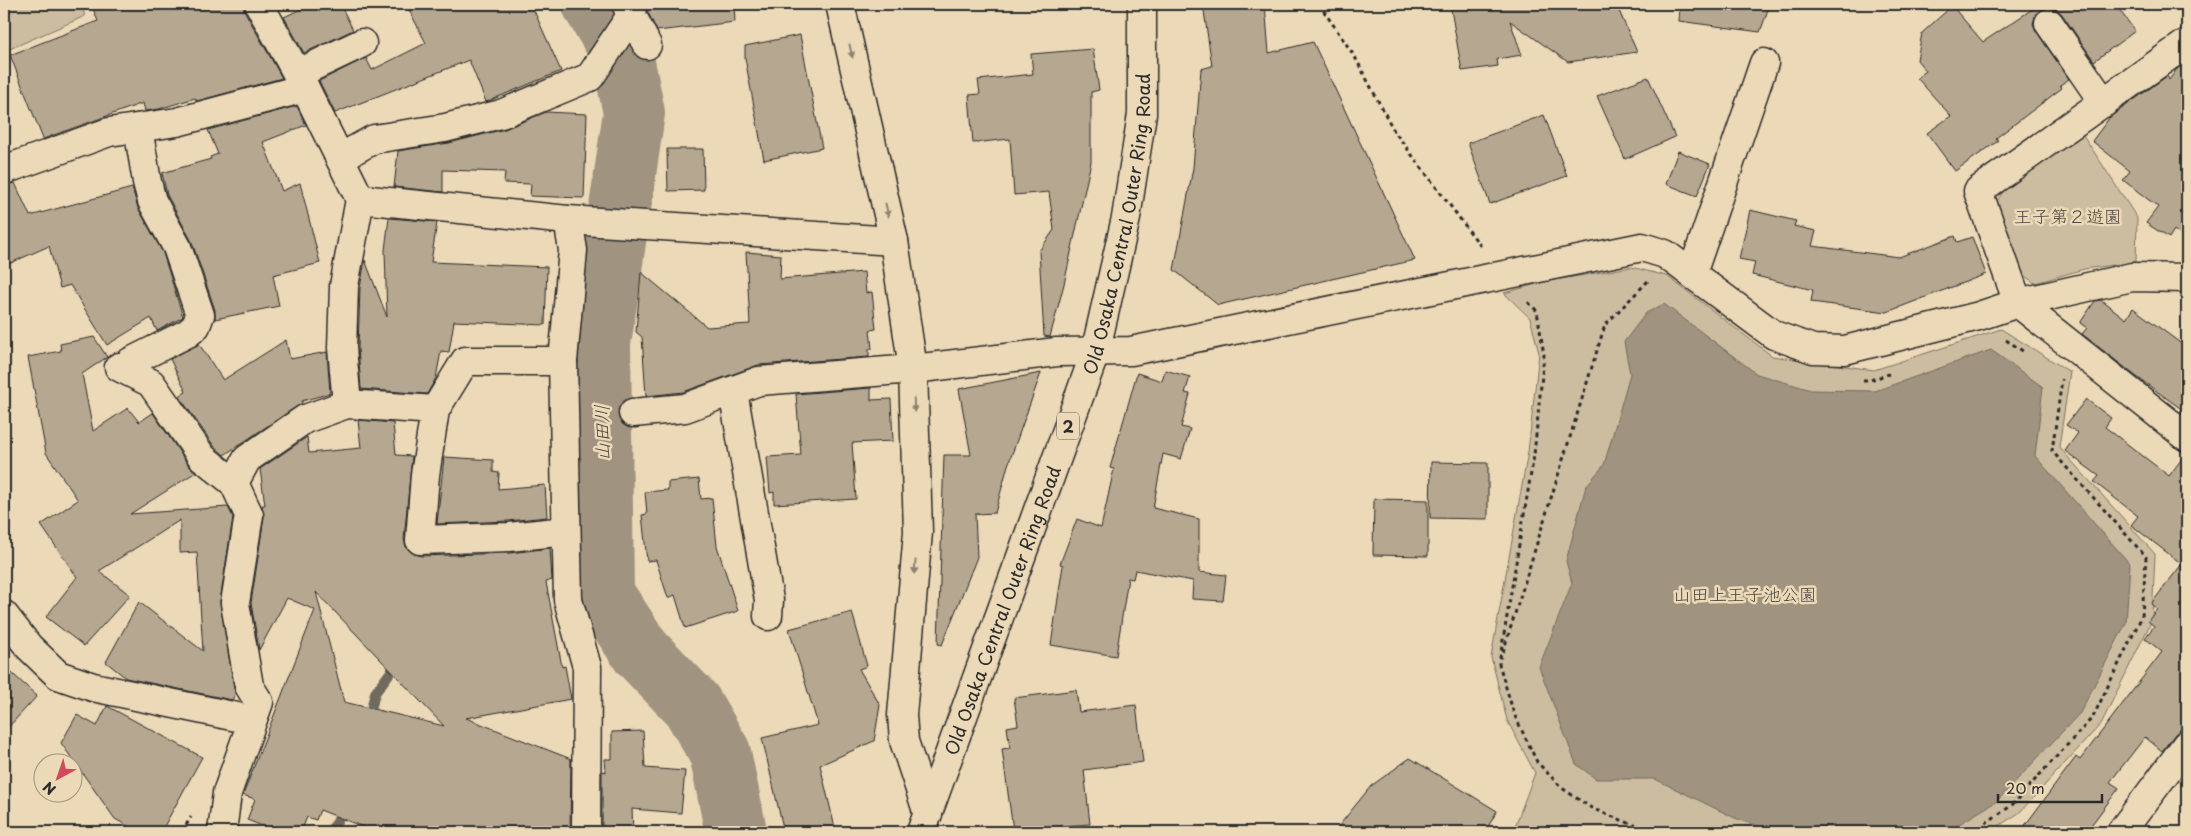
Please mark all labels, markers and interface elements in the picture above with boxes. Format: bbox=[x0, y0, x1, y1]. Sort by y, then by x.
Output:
one-way arrow bbox=[847, 44, 855, 59]
street label: Old Osaka Central Outer Ring Road bbox=[1075, 73, 1156, 378]
one-way arrow bbox=[883, 202, 891, 217]
park label: 王子第２遊園 bbox=[2014, 202, 2122, 229]
one-way arrow bbox=[911, 397, 919, 413]
water label: 山田川 bbox=[587, 404, 615, 462]
road number: 2 bbox=[1057, 412, 1079, 440]
street label: Old Osaka Central Outer Ring Road bbox=[937, 462, 1067, 759]
one-way arrow bbox=[911, 560, 919, 576]
park label: 山田上王子池公園 bbox=[1673, 580, 1817, 607]
north arrow bbox=[32, 754, 82, 804]
scale bar bbox=[1998, 771, 2102, 803]
text: 20 m bbox=[2006, 776, 2045, 799]
text: N bbox=[38, 777, 60, 800]

